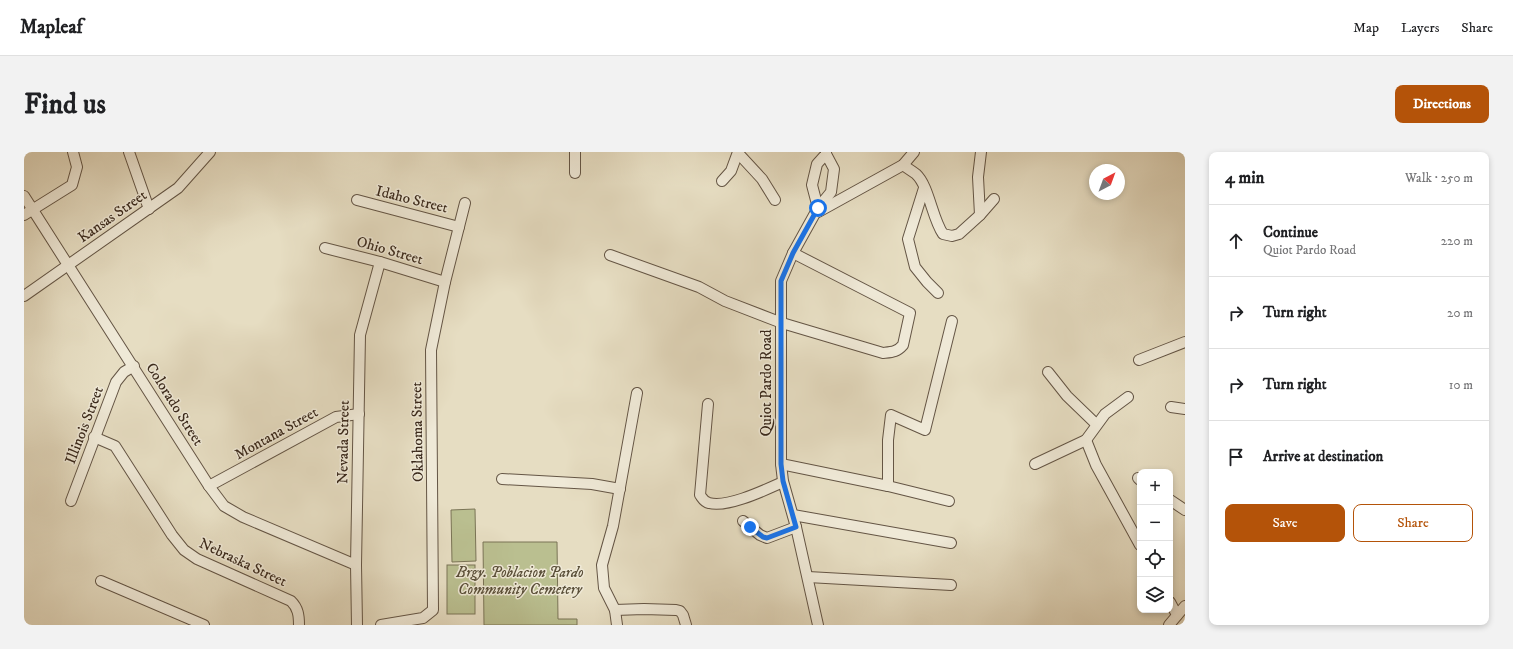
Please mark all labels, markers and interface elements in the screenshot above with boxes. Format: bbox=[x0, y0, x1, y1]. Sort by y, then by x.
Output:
text: Mapleaf bbox=[20, 16, 83, 39]
text: Map bbox=[1353, 19, 1379, 37]
text: Layers bbox=[1401, 19, 1439, 37]
text: Share bbox=[1461, 19, 1493, 37]
button: Directions bbox=[1395, 85, 1489, 123]
text: Find us bbox=[24, 87, 106, 122]
north arrow bbox=[1089, 164, 1125, 200]
text: 4 min bbox=[1225, 167, 1264, 189]
text: Walk · 250 m bbox=[1405, 170, 1473, 186]
street label: Idaho Street bbox=[374, 181, 450, 218]
street label: Kansas Street bbox=[74, 186, 151, 247]
route start bbox=[809, 199, 827, 217]
text: Continue bbox=[1263, 223, 1318, 242]
icon: ahead bbox=[1225, 230, 1247, 252]
street label: Ohio Street bbox=[354, 232, 425, 269]
text: 220 m bbox=[1441, 233, 1473, 249]
text: Quiot Pardo Road bbox=[1263, 242, 1356, 258]
icon: right bbox=[1225, 302, 1247, 324]
text: Turn right bbox=[1263, 303, 1326, 322]
text: 20 m bbox=[1447, 305, 1473, 321]
street label: Quiot Pardo Road bbox=[757, 329, 776, 437]
street label: Colorado Street bbox=[142, 359, 208, 449]
icon: right bbox=[1225, 374, 1247, 396]
text: Turn right bbox=[1263, 375, 1326, 394]
text: 10 m bbox=[1449, 377, 1473, 393]
street label: Oklahoma Street bbox=[407, 381, 428, 482]
street label: Illinois Street bbox=[61, 383, 108, 467]
street label: Nevada Street bbox=[333, 400, 354, 484]
street label: Montana Street bbox=[231, 403, 322, 464]
icon: arrive bbox=[1225, 446, 1247, 468]
text: Arrive at destination bbox=[1263, 447, 1383, 466]
map controls bbox=[1137, 469, 1173, 613]
button: + bbox=[1137, 469, 1173, 505]
button: Save bbox=[1225, 504, 1345, 542]
button: Share bbox=[1353, 504, 1473, 542]
button: − bbox=[1137, 505, 1173, 541]
route end bbox=[741, 518, 759, 536]
street label: Nebraska Street bbox=[196, 534, 290, 591]
button: locate bbox=[1137, 541, 1173, 577]
park label: Brgy. Poblacion Pardo Community Cemetery bbox=[455, 563, 584, 599]
button: layers bbox=[1137, 577, 1173, 613]

